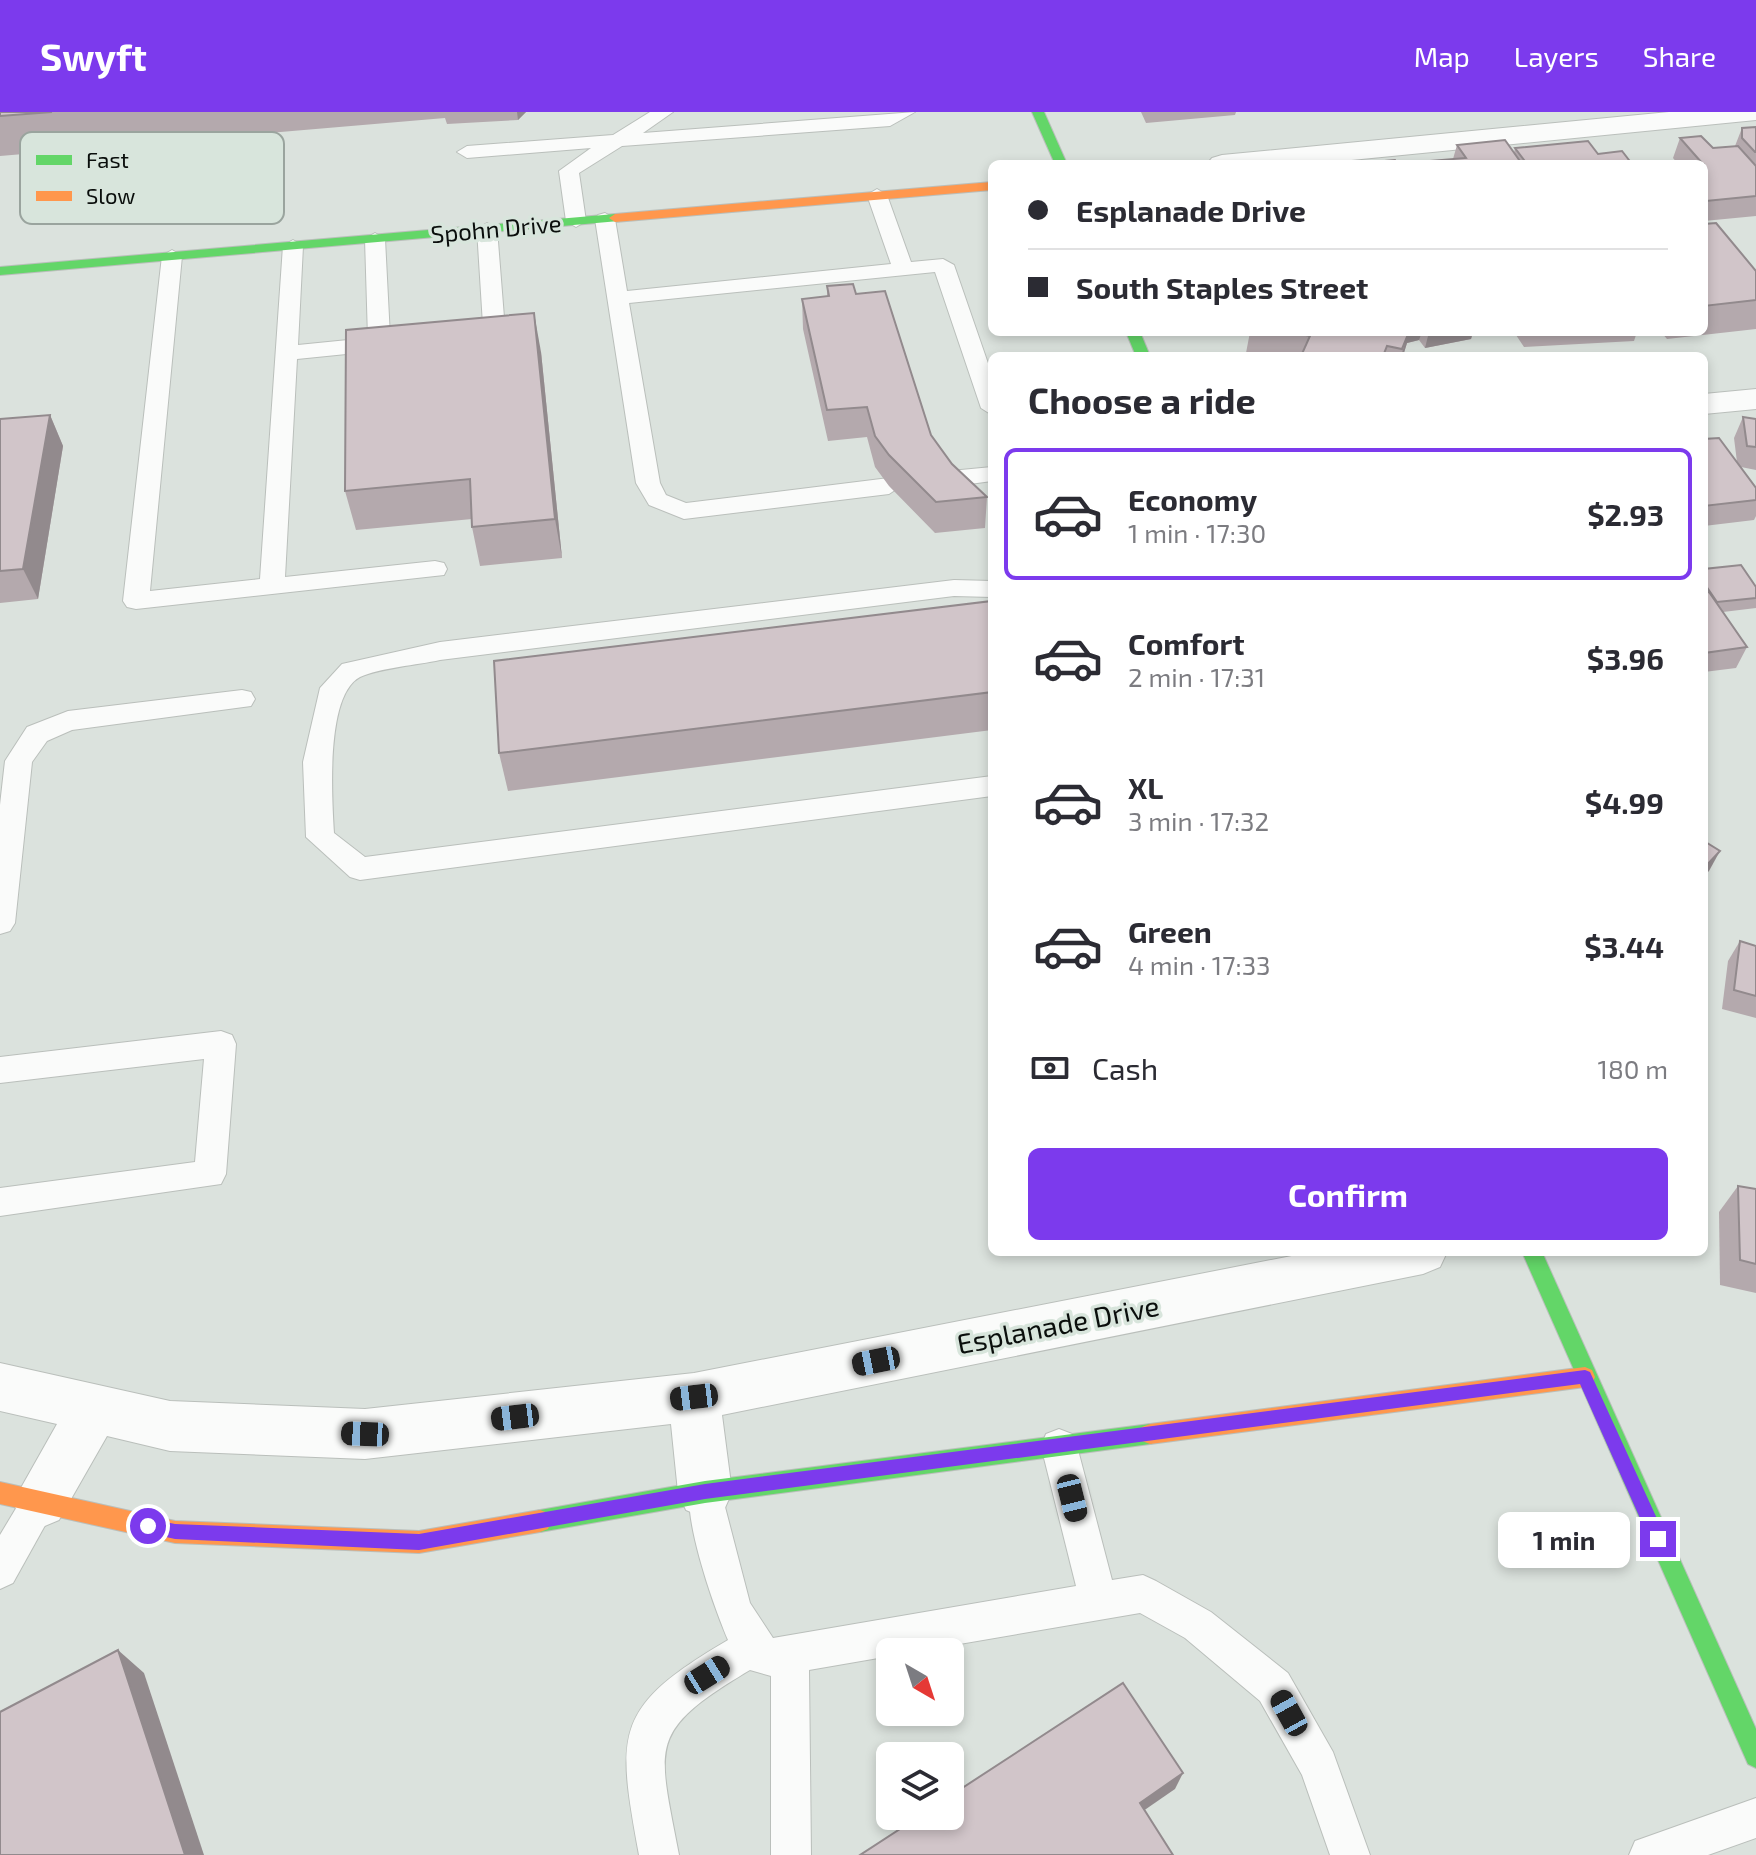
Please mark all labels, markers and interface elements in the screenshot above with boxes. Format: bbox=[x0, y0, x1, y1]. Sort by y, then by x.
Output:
text: Swyft bbox=[40, 33, 147, 79]
text: Map bbox=[1414, 39, 1470, 73]
text: Layers bbox=[1514, 39, 1599, 73]
text: Share bbox=[1643, 39, 1716, 73]
legend bbox=[20, 132, 284, 224]
text: Fast bbox=[86, 146, 129, 172]
text: Slow bbox=[86, 182, 135, 208]
text: Esplanade Drive bbox=[1076, 192, 1306, 228]
street label: Spohn Drive bbox=[429, 208, 563, 248]
text: South Staples Street bbox=[1076, 269, 1368, 305]
text: Choose a ride bbox=[1028, 378, 1256, 421]
icon: car bbox=[1032, 478, 1104, 550]
text: Economy bbox=[1128, 481, 1257, 517]
text: $2.93 bbox=[1587, 496, 1664, 532]
text: 1 min · 17:30 bbox=[1128, 517, 1266, 548]
icon: car bbox=[1032, 622, 1104, 694]
text: Comfort bbox=[1128, 625, 1245, 661]
text: $3.96 bbox=[1587, 640, 1664, 676]
text: 2 min · 17:31 bbox=[1128, 661, 1265, 692]
icon: car bbox=[1032, 766, 1104, 838]
text: XL bbox=[1128, 769, 1163, 805]
text: $4.99 bbox=[1585, 784, 1664, 820]
text: 3 min · 17:32 bbox=[1128, 805, 1269, 836]
icon: car bbox=[1032, 910, 1104, 982]
text: Green bbox=[1128, 913, 1212, 949]
text: $3.44 bbox=[1584, 928, 1664, 964]
text: 4 min · 17:33 bbox=[1128, 949, 1271, 980]
icon: cash bbox=[1028, 1046, 1072, 1090]
text: Cash bbox=[1092, 1050, 1158, 1086]
text: 180 m bbox=[1598, 1053, 1668, 1084]
button: Confirm bbox=[1028, 1148, 1668, 1240]
street label: Esplanade Drive bbox=[954, 1288, 1162, 1360]
car bbox=[850, 1345, 902, 1377]
car bbox=[669, 1382, 719, 1412]
car bbox=[490, 1402, 540, 1432]
car bbox=[341, 1421, 389, 1447]
car bbox=[1055, 1472, 1089, 1524]
route start bbox=[130, 1508, 166, 1544]
callout: 1 min bbox=[1498, 1511, 1630, 1567]
route end bbox=[1640, 1521, 1676, 1557]
text: 1 min bbox=[1533, 1524, 1595, 1555]
north arrow bbox=[876, 1638, 964, 1726]
map controls bbox=[876, 1638, 964, 1830]
car bbox=[680, 1652, 734, 1698]
car bbox=[1267, 1686, 1311, 1740]
button: layers bbox=[876, 1742, 964, 1830]

